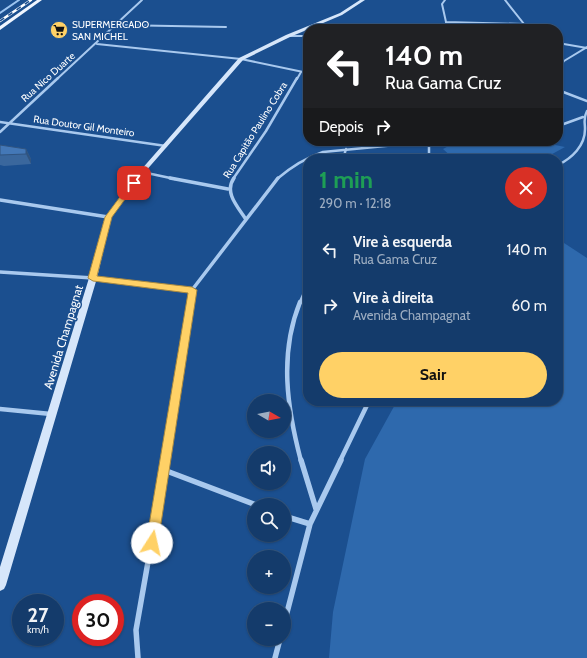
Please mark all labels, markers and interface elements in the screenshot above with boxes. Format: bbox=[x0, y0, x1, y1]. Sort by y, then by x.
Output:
place label: SUPERMERCADO SAN MICHEL bbox=[72, 18, 150, 43]
supermarket icon: SUPERMERCADO SAN MICHEL bbox=[49, 20, 69, 40]
text: 140 m bbox=[385, 38, 463, 72]
icon: left bbox=[319, 40, 371, 92]
street label: Rua Nico Duarte bbox=[18, 49, 78, 105]
text: Rua Gama Cruz bbox=[385, 72, 502, 94]
street label: Rua Capitão Paulino Cobra bbox=[220, 79, 290, 181]
street label: Rua Doutor Gil Monteiro bbox=[33, 112, 136, 140]
icon: right bbox=[372, 116, 394, 138]
text: Depois bbox=[319, 118, 364, 136]
text: 1 min bbox=[319, 165, 373, 194]
pin bbox=[117, 166, 151, 200]
button: close bbox=[505, 167, 547, 209]
icon: arrive bbox=[123, 172, 145, 194]
text: 290 m · 12:18 bbox=[319, 195, 391, 211]
text: Vire à esquerda bbox=[353, 233, 452, 251]
icon: left bbox=[319, 239, 341, 261]
text: 140 m bbox=[506, 241, 547, 259]
text: Rua Gama Cruz bbox=[353, 251, 437, 267]
street label: Avenida Champagnat bbox=[40, 283, 86, 391]
text: Vire à direita bbox=[353, 289, 434, 307]
icon: right bbox=[319, 295, 341, 317]
text: 60 m bbox=[511, 297, 547, 315]
text: Avenida Champagnat bbox=[353, 307, 470, 323]
button: Sair bbox=[319, 352, 547, 398]
north arrow bbox=[247, 394, 291, 438]
map controls bbox=[247, 394, 291, 646]
button: sound bbox=[247, 446, 291, 490]
button: search bbox=[247, 498, 291, 542]
position arrow bbox=[131, 522, 173, 564]
button: + bbox=[247, 550, 291, 594]
speed limit sign: 30 bbox=[72, 594, 124, 646]
button: − bbox=[247, 602, 291, 646]
text: 27 bbox=[28, 603, 48, 627]
text: km/h bbox=[27, 623, 49, 636]

